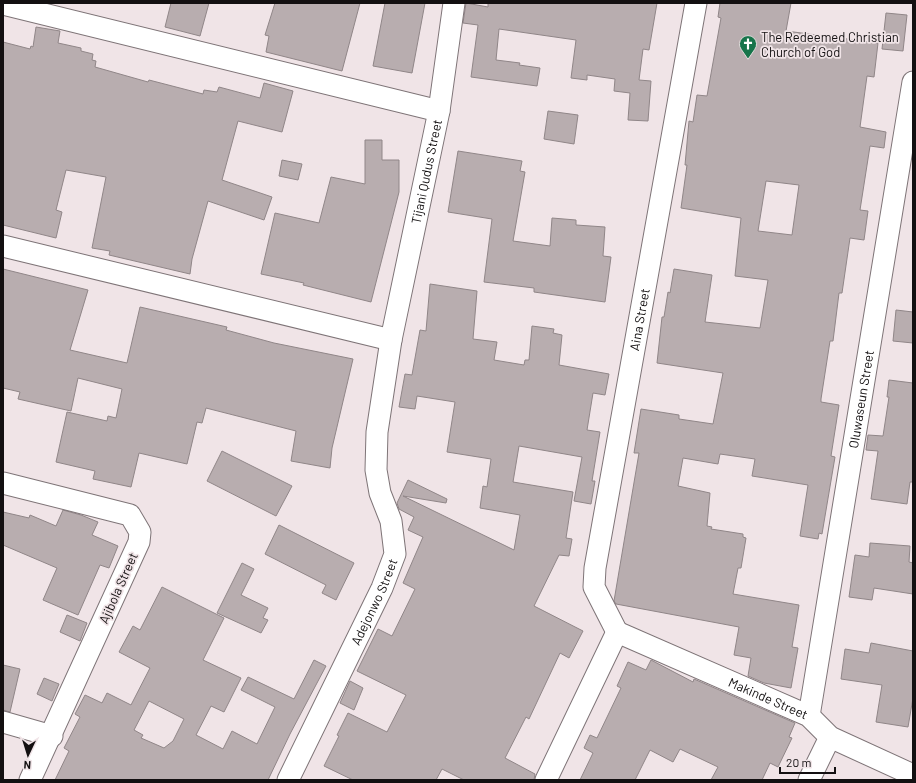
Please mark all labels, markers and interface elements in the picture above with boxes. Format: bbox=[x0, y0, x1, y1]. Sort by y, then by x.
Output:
place label: The Redeemed Christian Church of God bbox=[761, 29, 899, 60]
church icon: The Redeemed Christian Church of God bbox=[738, 34, 758, 59]
street label: Tijani Qudus Street bbox=[408, 118, 445, 225]
street label: Aina Street bbox=[626, 287, 653, 352]
street label: Oluwaseun Street bbox=[845, 349, 877, 450]
street label: Ajibola Street bbox=[95, 550, 141, 626]
street label: Adejonwo Street bbox=[347, 556, 401, 648]
street label: Makinde Street bbox=[726, 674, 810, 722]
north arrow bbox=[8, 735, 48, 775]
scale bar bbox=[780, 749, 835, 775]
text: 20 m bbox=[786, 755, 812, 769]
text: N bbox=[23, 759, 31, 772]

